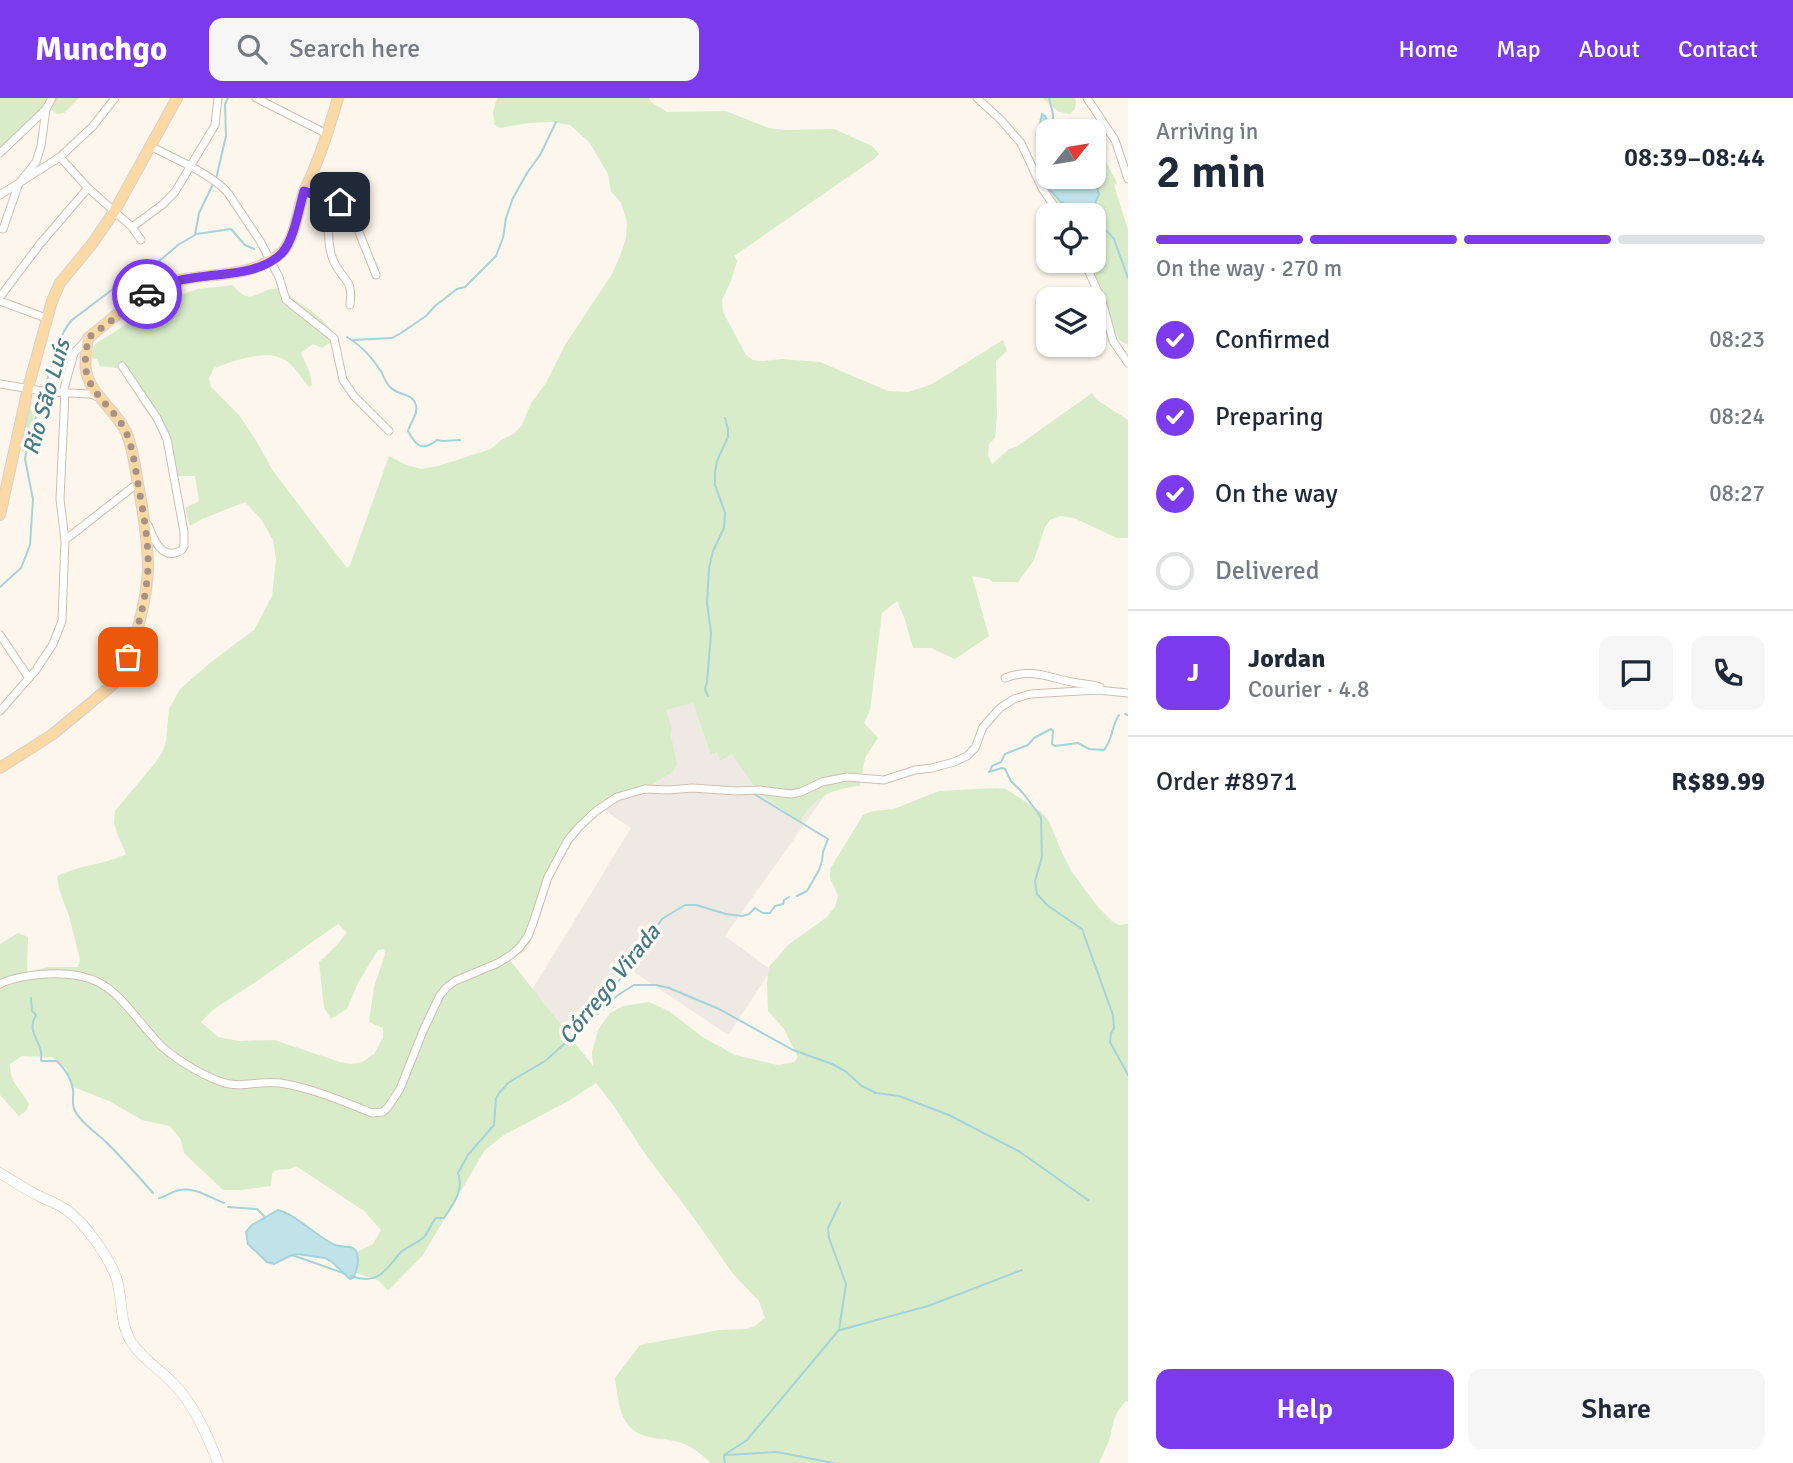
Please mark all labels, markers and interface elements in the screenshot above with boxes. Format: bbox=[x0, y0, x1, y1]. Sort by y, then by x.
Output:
search box bbox=[209, 18, 699, 81]
text: Munchgo bbox=[35, 29, 167, 70]
icon: search bbox=[233, 30, 271, 68]
text: Search here bbox=[289, 33, 420, 65]
text: Home bbox=[1398, 34, 1458, 64]
text: Map bbox=[1496, 34, 1541, 64]
text: About bbox=[1579, 34, 1640, 64]
text: Contact bbox=[1678, 34, 1758, 64]
text: Arriving in bbox=[1156, 117, 1258, 146]
north arrow bbox=[1036, 119, 1106, 189]
map controls bbox=[1036, 119, 1106, 357]
text: 08:39–08:44 bbox=[1624, 142, 1765, 174]
text: 2 min bbox=[1156, 144, 1266, 200]
pin bbox=[310, 172, 370, 232]
icon: home bbox=[321, 183, 359, 221]
button: locate bbox=[1036, 203, 1106, 273]
text: On the way · 270 m bbox=[1156, 254, 1342, 283]
courier bbox=[112, 259, 182, 329]
icon: car bbox=[128, 275, 166, 313]
button: layers bbox=[1036, 287, 1106, 357]
icon: check bbox=[1156, 321, 1194, 359]
text: Confirmed bbox=[1215, 324, 1330, 356]
text: 08:23 bbox=[1709, 325, 1765, 354]
water label: Rio São Luís bbox=[16, 334, 77, 458]
icon: check bbox=[1156, 398, 1194, 436]
text: Preparing bbox=[1215, 401, 1323, 433]
text: 08:24 bbox=[1709, 402, 1765, 431]
icon: check bbox=[1156, 475, 1194, 513]
text: On the way bbox=[1215, 478, 1338, 510]
text: 08:27 bbox=[1709, 479, 1765, 508]
text: Delivered bbox=[1215, 555, 1320, 587]
pin bbox=[98, 627, 158, 687]
button: chat bbox=[1599, 636, 1673, 710]
button: phone bbox=[1691, 636, 1765, 710]
icon: bag bbox=[109, 638, 147, 676]
text: Jordan bbox=[1248, 643, 1325, 675]
text: J bbox=[1187, 657, 1199, 689]
text: Courier · 4.8 bbox=[1248, 675, 1369, 704]
text: Order #8971 bbox=[1156, 766, 1297, 798]
text: R$89.99 bbox=[1671, 766, 1765, 798]
water label: Córrego Virada bbox=[552, 917, 667, 1050]
button: Help bbox=[1156, 1369, 1454, 1449]
button: Share bbox=[1468, 1369, 1765, 1449]

